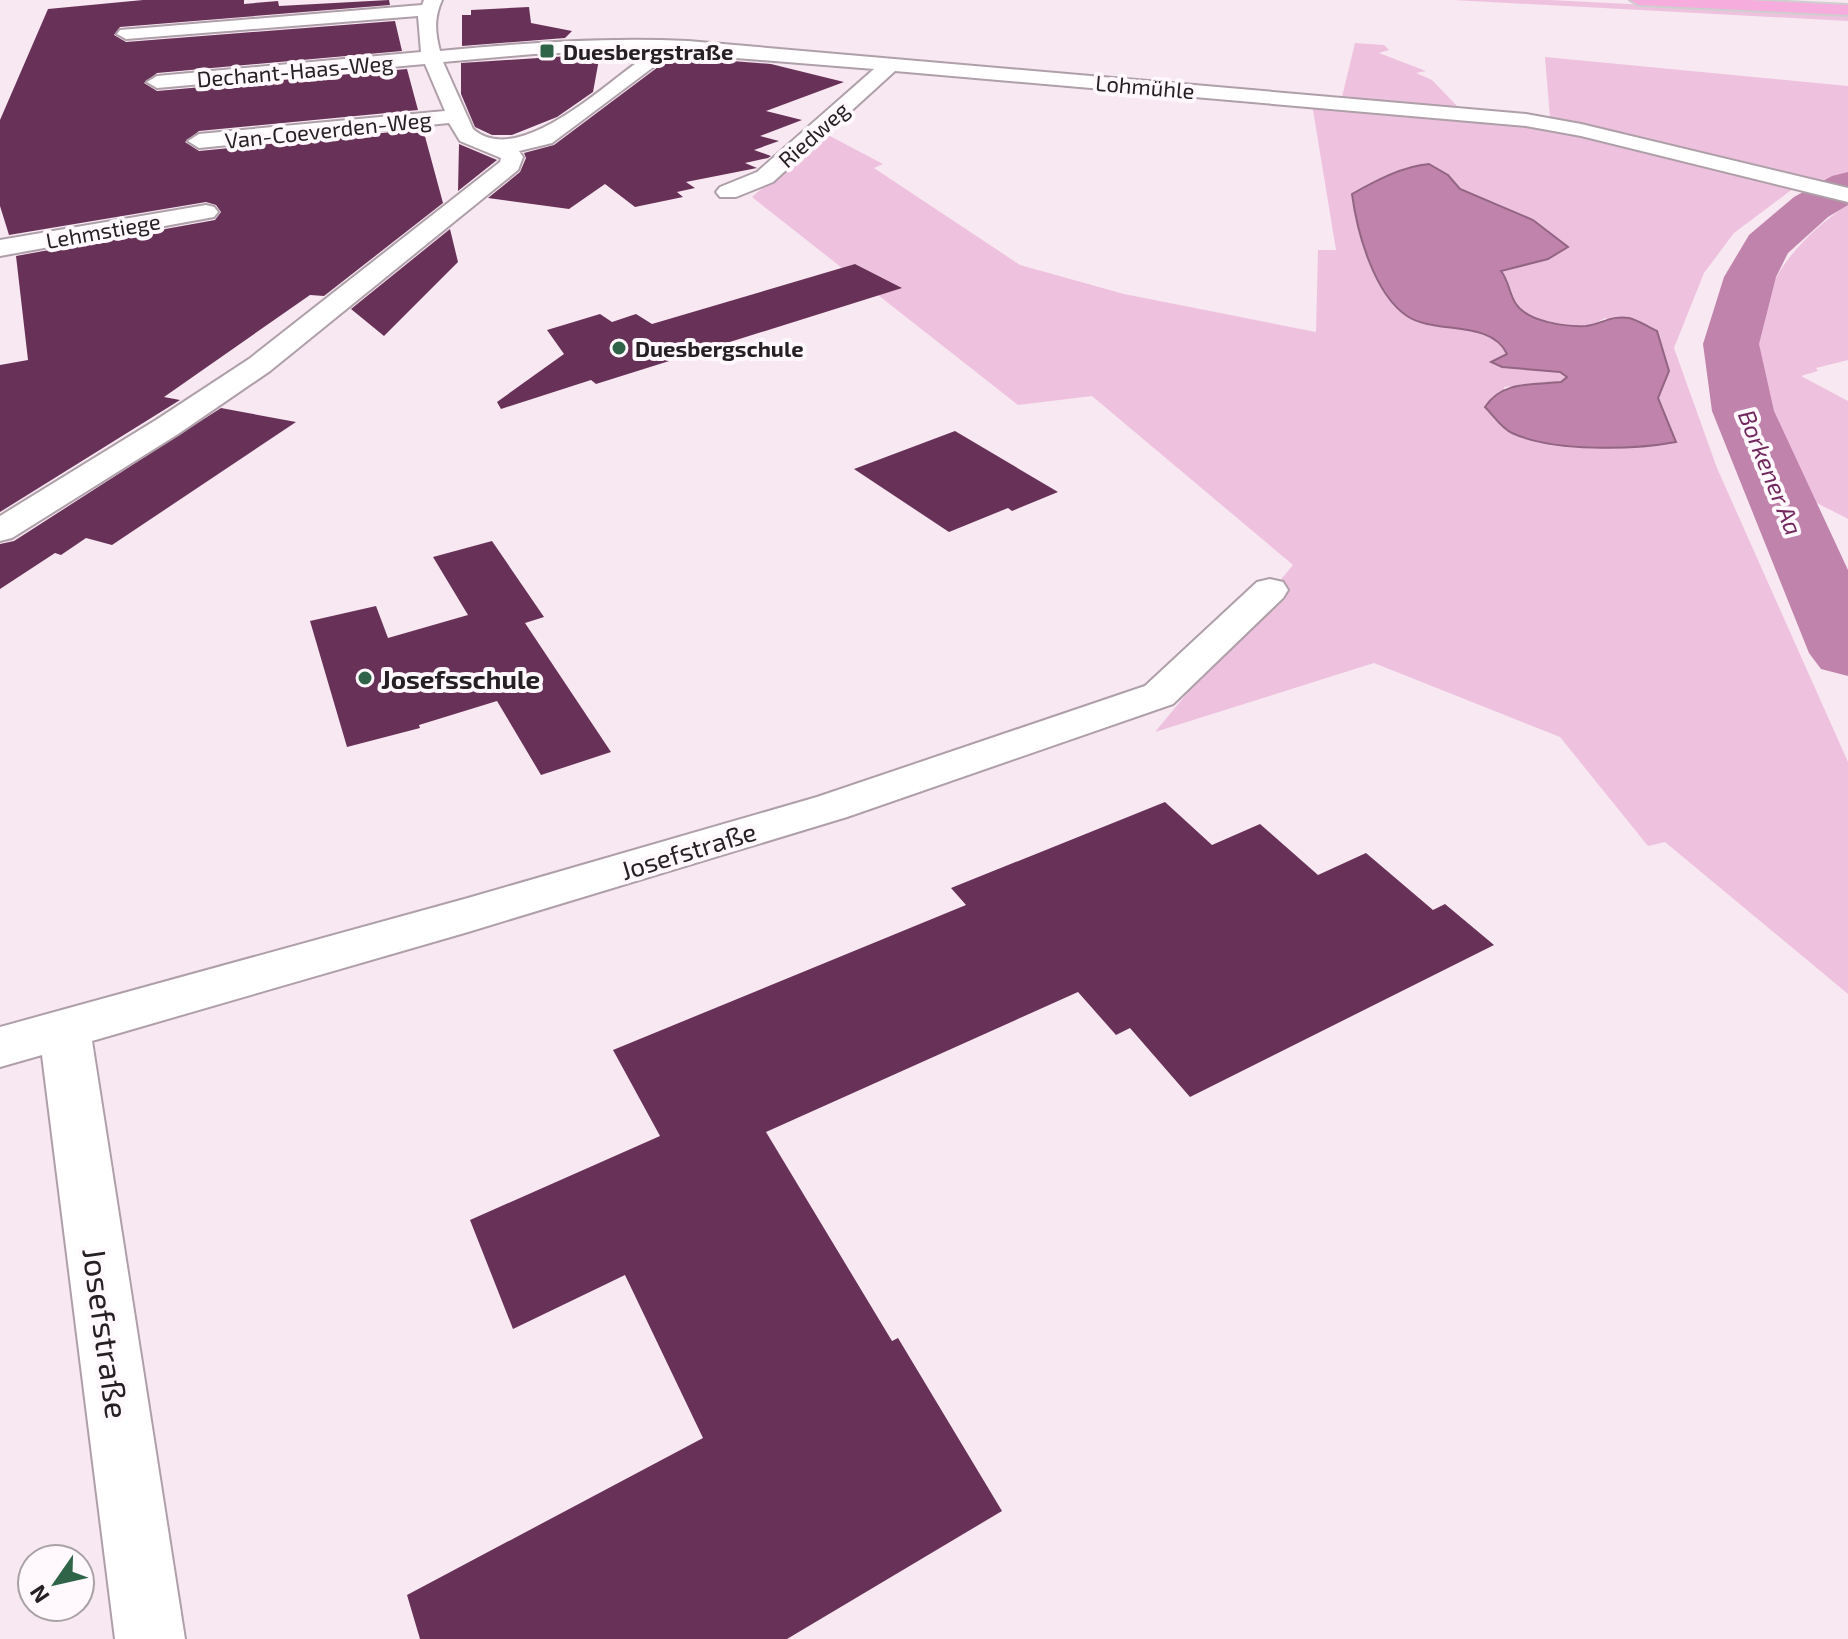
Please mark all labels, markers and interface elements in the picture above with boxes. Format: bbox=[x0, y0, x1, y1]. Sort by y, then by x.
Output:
place label: Duesbergstraße bbox=[563, 38, 733, 64]
marker: Duesbergstraße bbox=[538, 42, 556, 60]
street label: Dechant-Haas-Weg bbox=[196, 48, 394, 92]
street label: Lohmühle bbox=[1094, 69, 1196, 103]
street label: Riedweg bbox=[772, 96, 854, 172]
street label: Van-Coeverden-Weg bbox=[223, 105, 433, 153]
street label: Lehmstiege bbox=[44, 207, 162, 253]
place label: Duesbergschule bbox=[635, 335, 804, 361]
marker: Duesbergschule bbox=[610, 339, 628, 357]
water label: Borkener Aa bbox=[1733, 405, 1809, 539]
place label: Josefsschule bbox=[381, 663, 540, 694]
marker: Josefsschule bbox=[356, 669, 374, 687]
street label: Josefstraße bbox=[617, 815, 759, 885]
street label: Josefstraße bbox=[76, 1245, 138, 1421]
north arrow bbox=[16, 1543, 96, 1623]
text: N bbox=[23, 1581, 54, 1609]

